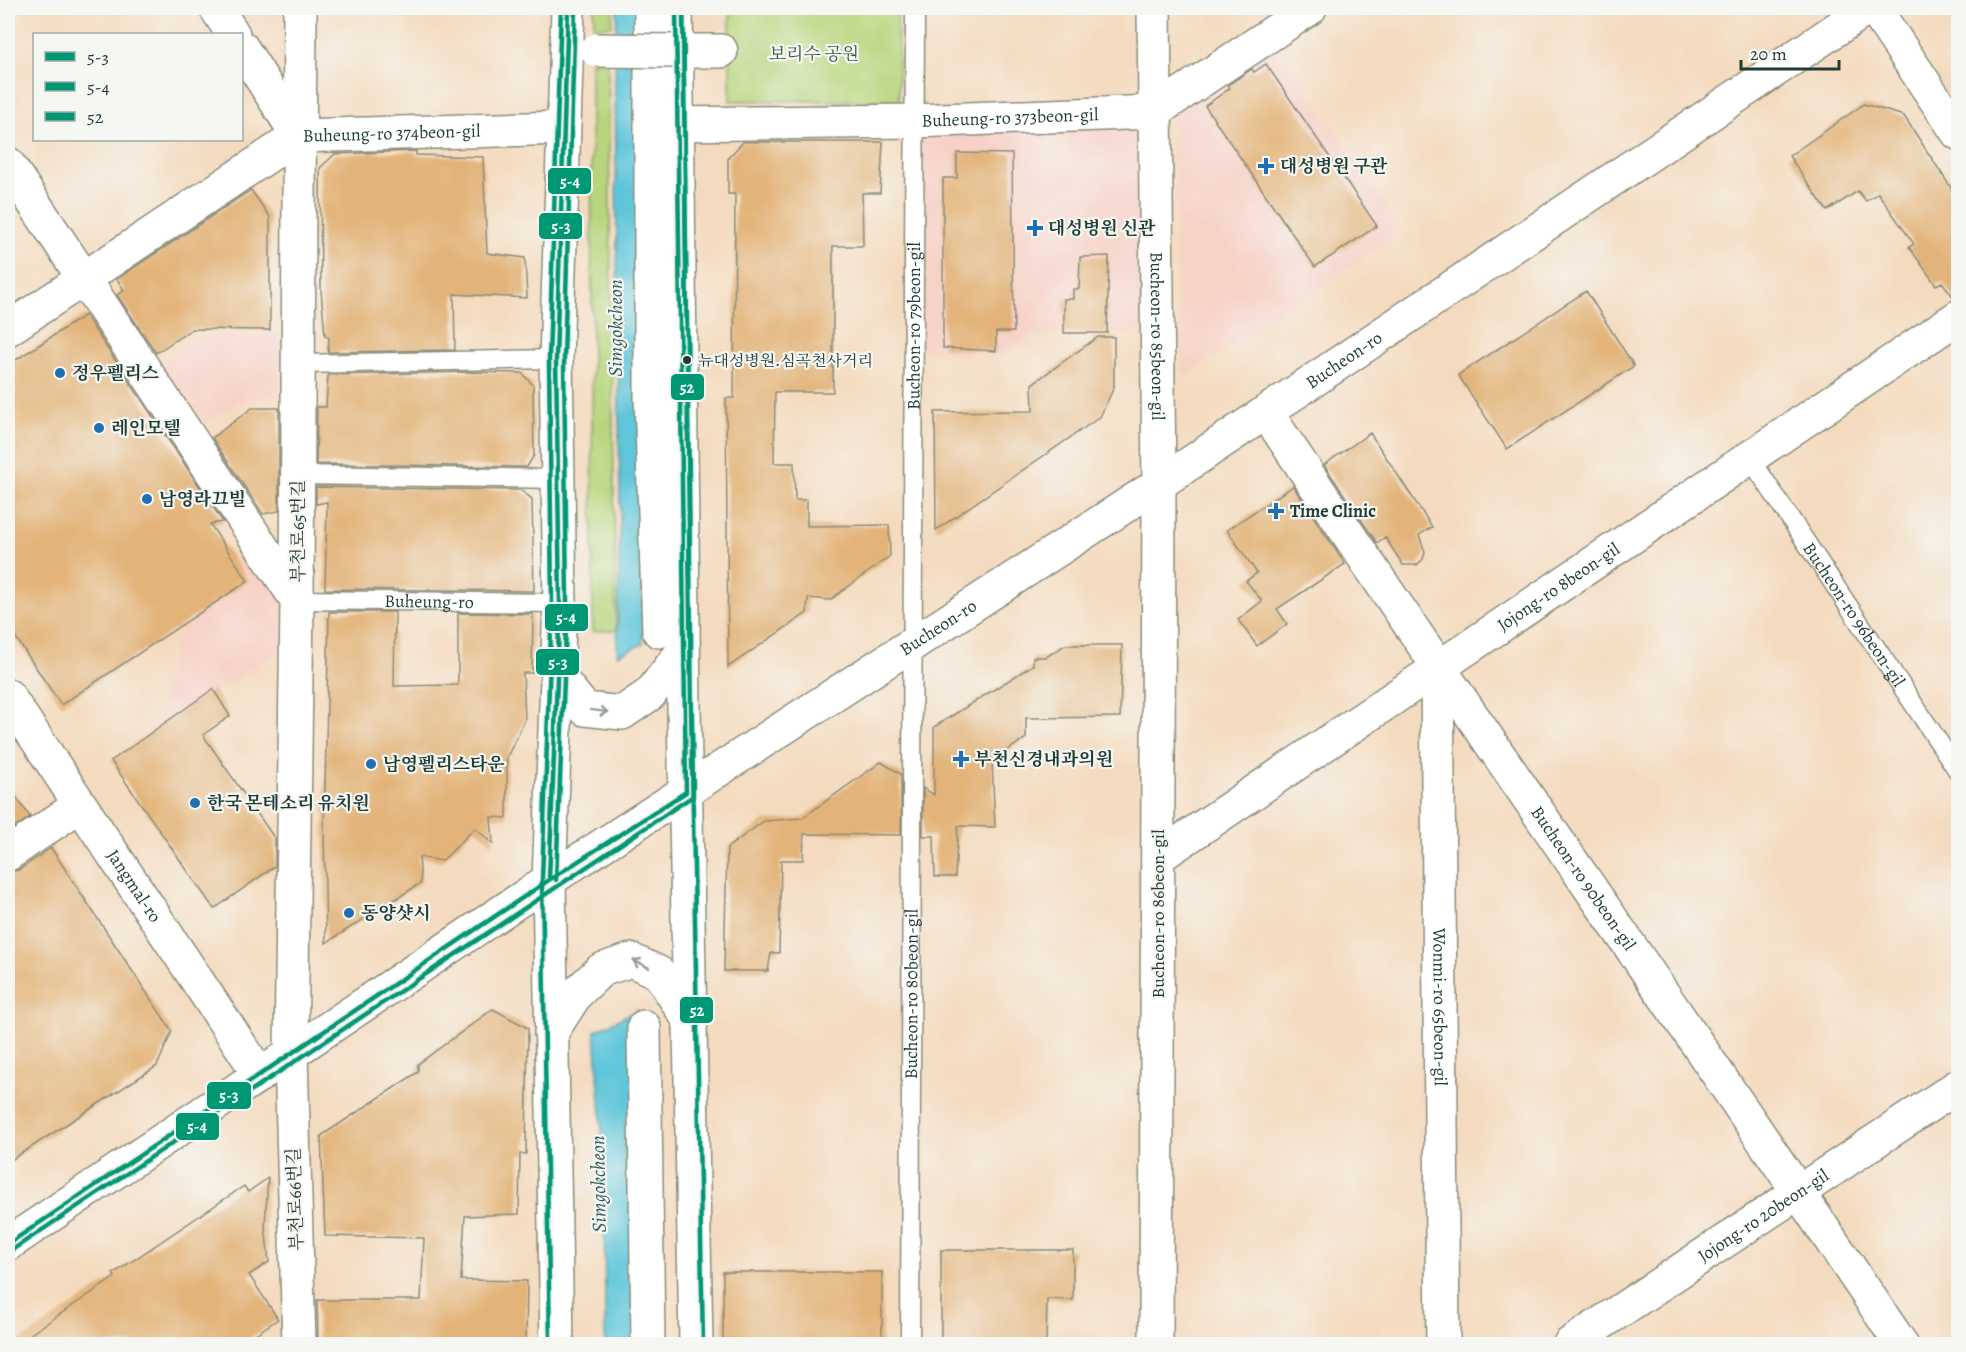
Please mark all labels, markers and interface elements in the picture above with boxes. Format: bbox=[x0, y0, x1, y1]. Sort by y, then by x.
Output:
legend bbox=[33, 33, 243, 141]
scale bar bbox=[1741, 33, 1838, 71]
park label: 보리수 공원 bbox=[769, 42, 859, 66]
text: 20 m bbox=[1750, 42, 1787, 66]
text: 5-3 bbox=[87, 45, 109, 69]
text: 5-4 bbox=[87, 75, 110, 99]
street label: Buheung-ro 373beon-gil bbox=[921, 102, 1099, 133]
text: 52 bbox=[87, 105, 104, 129]
street label: Buheung-ro 374beon-gil bbox=[302, 118, 481, 148]
place label: 대성병원 구관 bbox=[1280, 154, 1388, 178]
marker: 대성병원 구관 bbox=[1257, 157, 1275, 175]
line badge: 5-4 bbox=[547, 167, 592, 195]
text: 5-4 bbox=[560, 171, 580, 193]
line badge: 5-3 bbox=[538, 212, 583, 240]
text: 5-3 bbox=[551, 216, 571, 238]
place label: 대성병원 신관 bbox=[1048, 216, 1156, 240]
marker: 대성병원 신관 bbox=[1026, 219, 1044, 237]
street label: Bucheon-ro 79beon-gil bbox=[901, 241, 926, 410]
street label: Bucheon-ro 85beon-gil bbox=[1145, 252, 1170, 421]
water label: Simgokcheon bbox=[602, 279, 629, 377]
street label: Bucheon-ro bbox=[1301, 326, 1387, 394]
place label: 뉴대성병원.심곡천사거리 bbox=[698, 350, 873, 372]
marker: 뉴대성병원.심곡천사거리 bbox=[681, 354, 693, 366]
place label: 정우펠리스 bbox=[72, 361, 160, 385]
marker: 정우펠리스 bbox=[53, 366, 67, 380]
line badge: 52 bbox=[670, 373, 705, 401]
text: 52 bbox=[680, 377, 695, 399]
place label: 레인모텔 bbox=[111, 416, 181, 440]
marker: 레인모텔 bbox=[92, 421, 106, 435]
street label: 부천로65번길 bbox=[286, 480, 310, 583]
place label: 남영라끄빌 bbox=[159, 487, 246, 511]
marker: 남영라끄빌 bbox=[140, 492, 154, 506]
place label: Time Clinic bbox=[1290, 499, 1376, 523]
marker: Time Clinic bbox=[1267, 502, 1285, 520]
street label: Jojong-ro 8beon-gil bbox=[1492, 537, 1625, 637]
street label: Bucheon-ro 96beon-gil bbox=[1797, 538, 1911, 692]
street label: Buheung-ro bbox=[384, 589, 474, 614]
street label: Bucheon-ro bbox=[895, 594, 981, 661]
line badge: 5-4 bbox=[544, 603, 589, 632]
text: 5-4 bbox=[556, 607, 576, 629]
line badge: 5-3 bbox=[535, 648, 580, 676]
text: 5-3 bbox=[548, 652, 568, 674]
one-way arrow bbox=[589, 705, 609, 716]
place label: 부천신경내과의원 bbox=[974, 747, 1113, 771]
marker: 부천신경내과의원 bbox=[952, 750, 970, 768]
place label: 남영펠리스타운 bbox=[383, 752, 505, 776]
marker: 남영펠리스타운 bbox=[364, 757, 378, 771]
place label: 한국 몬테소리 유치원 bbox=[207, 791, 370, 815]
marker: 한국 몬테소리 유치원 bbox=[188, 796, 202, 810]
street label: Bucheon-ro 90beon-gil bbox=[1525, 801, 1642, 956]
street label: Bucheon-ro 86beon-gil bbox=[1146, 829, 1170, 999]
street label: Jangmal-ro bbox=[101, 845, 167, 927]
place label: 동양샷시 bbox=[361, 901, 431, 925]
marker: 동양샷시 bbox=[342, 906, 356, 920]
street label: Bucheon-ro 80beon-gil bbox=[899, 908, 924, 1079]
street label: Wonmi-ro 65beon-gil bbox=[1427, 927, 1453, 1087]
one-way arrow bbox=[633, 958, 651, 970]
line badge: 52 bbox=[679, 996, 714, 1024]
text: 52 bbox=[690, 1000, 705, 1022]
line badge: 5-3 bbox=[206, 1081, 252, 1110]
text: 5-3 bbox=[219, 1085, 239, 1107]
line badge: 5-4 bbox=[175, 1112, 220, 1141]
text: 5-4 bbox=[187, 1116, 207, 1138]
water label: Simgokcheon bbox=[584, 1135, 613, 1233]
street label: 부천로66번길 bbox=[281, 1147, 309, 1251]
street label: Jojong-ro 20beon-gil bbox=[1693, 1163, 1834, 1268]

